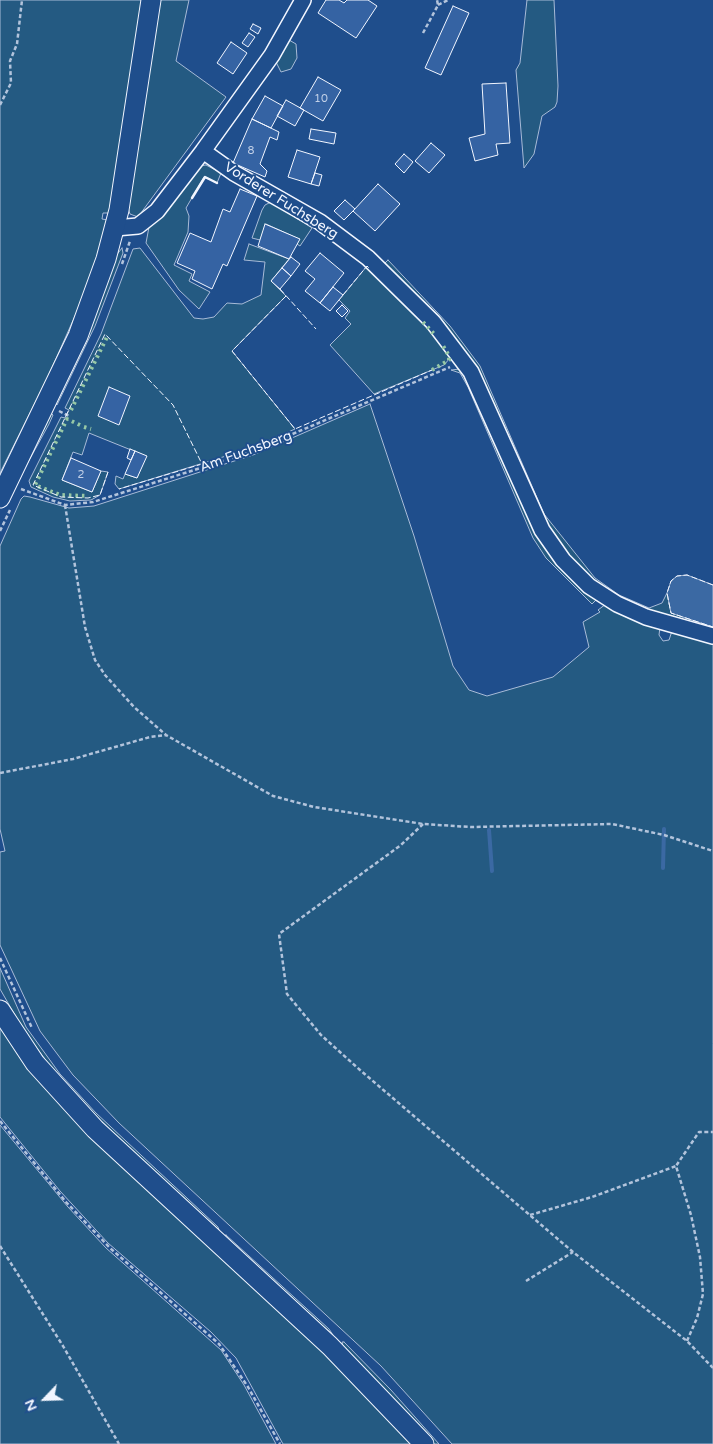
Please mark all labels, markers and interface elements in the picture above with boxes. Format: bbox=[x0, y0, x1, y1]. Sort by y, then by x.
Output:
house number: 10 bbox=[314, 92, 328, 106]
house number: 8 bbox=[248, 144, 254, 158]
street label: Vorderer Fuchsberg bbox=[221, 159, 341, 243]
street label: Am Fuchsberg bbox=[198, 428, 294, 476]
house number: 2 bbox=[78, 468, 84, 482]
north arrow bbox=[20, 1374, 70, 1424]
text: N bbox=[21, 1397, 41, 1414]

